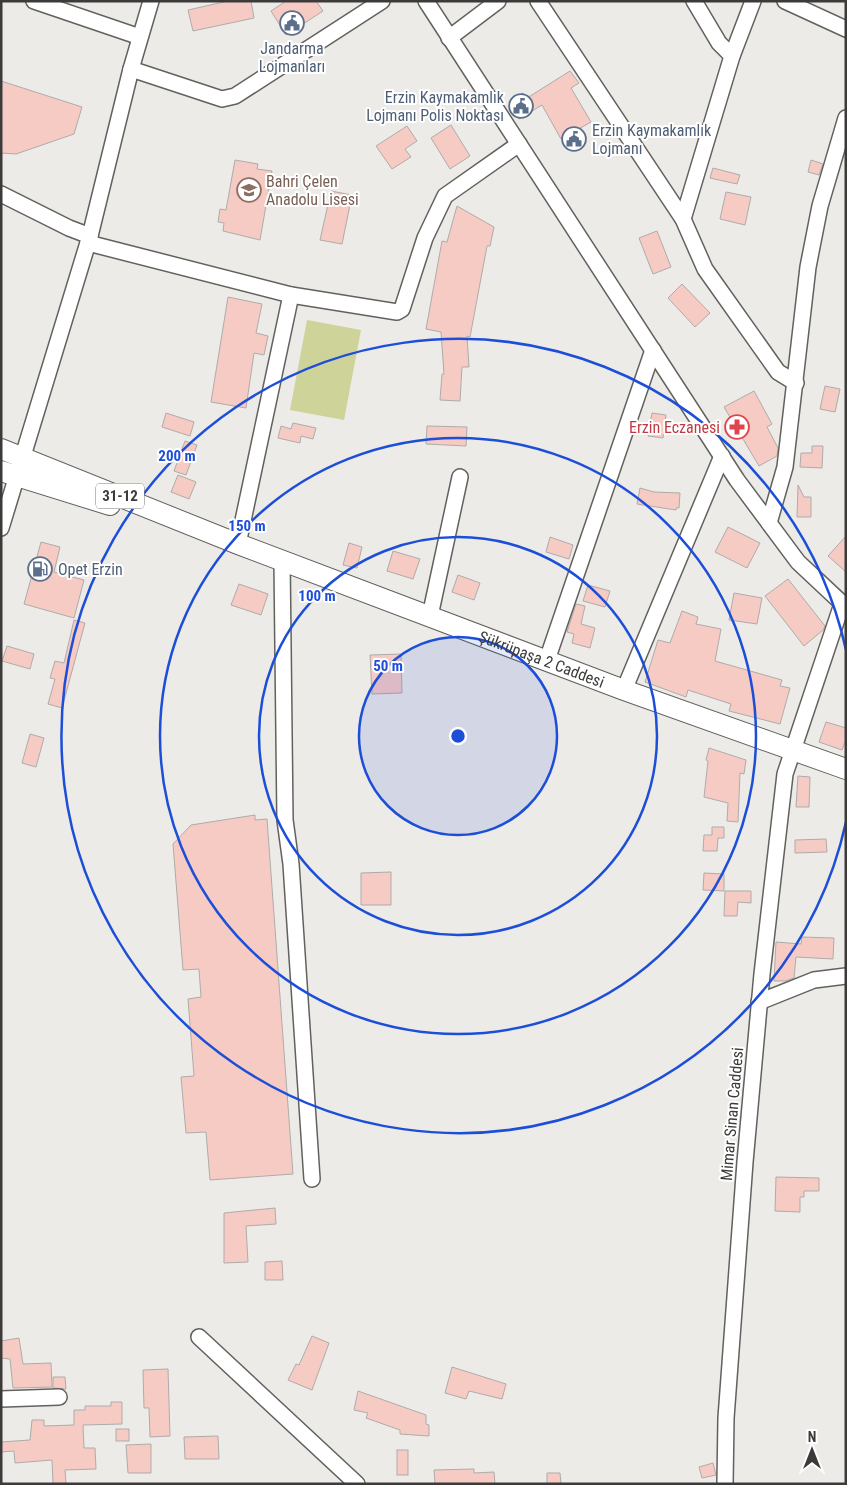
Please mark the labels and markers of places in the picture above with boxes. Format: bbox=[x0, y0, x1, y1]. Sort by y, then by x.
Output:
public building icon: Jandarma Lojmanları bbox=[279, 10, 305, 36]
place label: Jandarma Lojmanları bbox=[259, 39, 325, 76]
place label: Erzin Kaymakamlık Lojmanı Polis Noktası bbox=[366, 88, 505, 125]
public building icon: Erzin Kaymakamlık Lojmanı Polis Noktası bbox=[508, 93, 534, 119]
place label: Erzin Kaymakamlık Lojmanı bbox=[592, 121, 712, 158]
public building icon: Erzin Kaymakamlık Lojmanı bbox=[561, 126, 587, 152]
place label: Bahri Çelen Anadolu Lisesi bbox=[266, 172, 359, 209]
school or university icon: Bahri Çelen Anadolu Lisesi bbox=[236, 177, 262, 203]
pharmacy icon: Erzin Eczanesi bbox=[724, 414, 750, 440]
place label: Erzin Eczanesi bbox=[629, 418, 720, 437]
fuel station icon: Opet Erzin bbox=[27, 556, 53, 582]
place label: Opet Erzin bbox=[58, 560, 123, 579]
centre of rings bbox=[449, 727, 467, 745]

